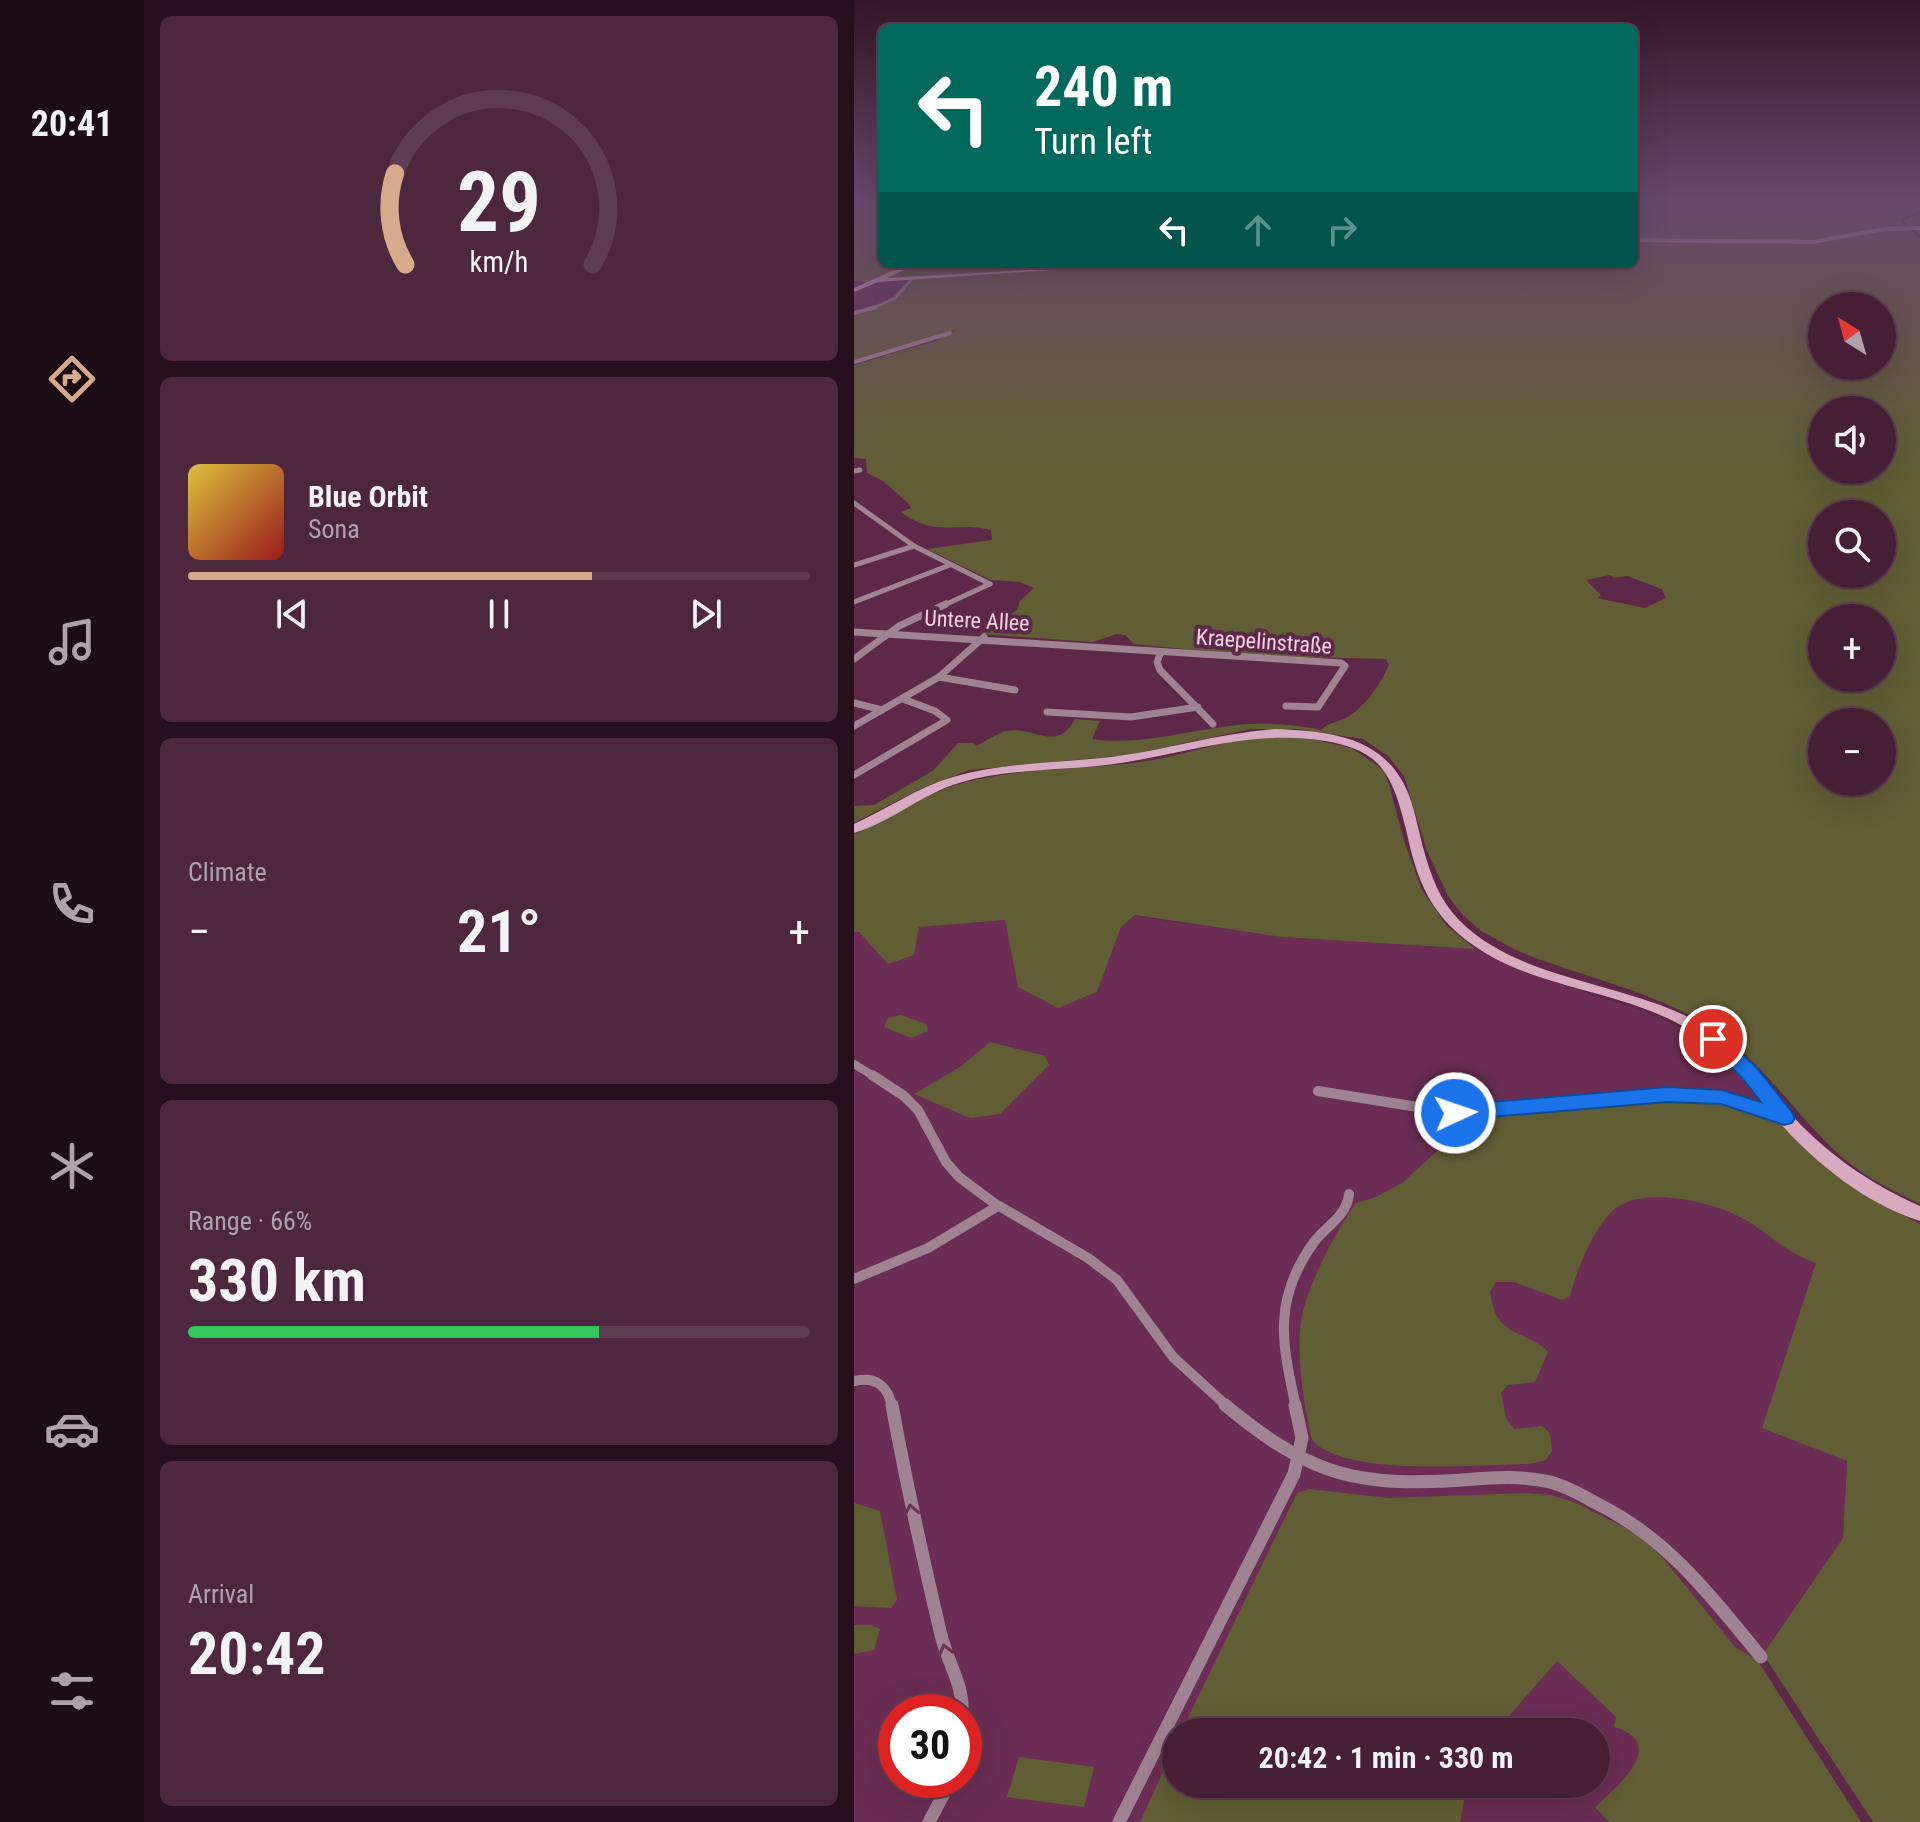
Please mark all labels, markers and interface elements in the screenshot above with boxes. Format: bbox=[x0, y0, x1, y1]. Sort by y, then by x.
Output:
text: 240 m bbox=[1034, 54, 1173, 120]
icon: left bbox=[902, 56, 1006, 160]
text: 20:41 bbox=[31, 103, 113, 145]
text: Turn left bbox=[1034, 121, 1152, 163]
text: 29 bbox=[457, 153, 541, 250]
icon: left bbox=[1152, 208, 1196, 252]
icon: ahead bbox=[1236, 208, 1280, 252]
icon: right bbox=[1320, 208, 1364, 252]
text: km/h bbox=[470, 245, 528, 279]
north arrow bbox=[1808, 292, 1896, 380]
map controls bbox=[1808, 292, 1896, 796]
icon: directions bbox=[44, 351, 100, 407]
button: sound bbox=[1808, 396, 1896, 484]
text: Blue Orbit bbox=[308, 479, 428, 514]
button: search bbox=[1808, 500, 1896, 588]
text: Sona bbox=[308, 514, 360, 544]
icon: previous bbox=[270, 592, 314, 636]
icon: pause bbox=[477, 592, 521, 636]
icon: next bbox=[684, 592, 728, 636]
button: + bbox=[1808, 604, 1896, 692]
street label: Untere Allee bbox=[924, 605, 1030, 636]
icon: music bbox=[44, 614, 100, 670]
street label: Kraepelinstraße bbox=[1195, 624, 1333, 659]
button: − bbox=[1808, 708, 1896, 796]
text: Climate bbox=[188, 857, 267, 887]
icon: phone bbox=[44, 876, 100, 932]
text: 21° bbox=[457, 896, 541, 967]
text: − bbox=[188, 906, 210, 958]
text: + bbox=[788, 906, 810, 958]
pin bbox=[1679, 1005, 1747, 1073]
icon: arrive bbox=[1691, 1017, 1735, 1061]
position arrow bbox=[1413, 1071, 1497, 1155]
icon: climate bbox=[44, 1138, 100, 1194]
text: Range · 66% bbox=[188, 1206, 312, 1236]
text: 330 km bbox=[188, 1245, 366, 1316]
icon: car bbox=[44, 1401, 100, 1457]
one-way arrow bbox=[904, 1503, 921, 1517]
text: Arrival bbox=[188, 1579, 254, 1609]
text: 20:42 bbox=[188, 1618, 326, 1689]
one-way arrow bbox=[937, 1643, 954, 1657]
icon: filters bbox=[44, 1663, 100, 1719]
speed limit sign: 30 bbox=[878, 1694, 982, 1798]
text: 20:42 · 1 min · 330 m bbox=[1259, 1740, 1513, 1775]

